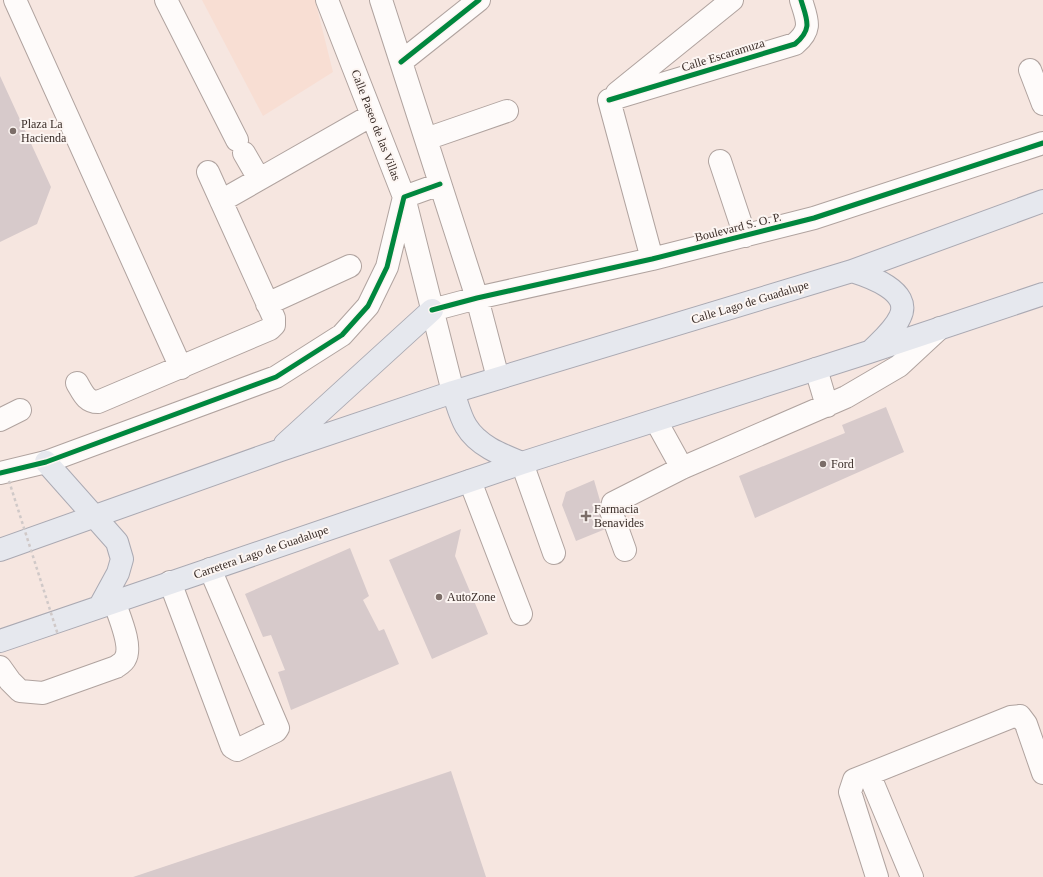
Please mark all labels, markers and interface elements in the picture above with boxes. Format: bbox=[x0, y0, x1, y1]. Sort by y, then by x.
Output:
street label: Calle Escaramuza bbox=[680, 35, 767, 74]
street label: Calle Paseo de las Villas bbox=[348, 68, 404, 183]
place label: Plaza La Hacienda bbox=[21, 117, 67, 145]
marker: Plaza La Hacienda bbox=[8, 126, 18, 136]
street label: Boulevard S. O. P. bbox=[693, 209, 783, 245]
street label: Calle Lago de Guadalupe bbox=[689, 277, 811, 327]
place label: Ford bbox=[831, 457, 854, 471]
marker: Ford bbox=[818, 459, 828, 469]
place label: Farmacia Benavides bbox=[594, 502, 644, 530]
marker: Farmacia Benavides bbox=[581, 511, 591, 521]
street label: Carretera Lago de Guadalupe bbox=[192, 522, 330, 582]
place label: AutoZone bbox=[447, 590, 496, 604]
marker: AutoZone bbox=[434, 592, 444, 602]

